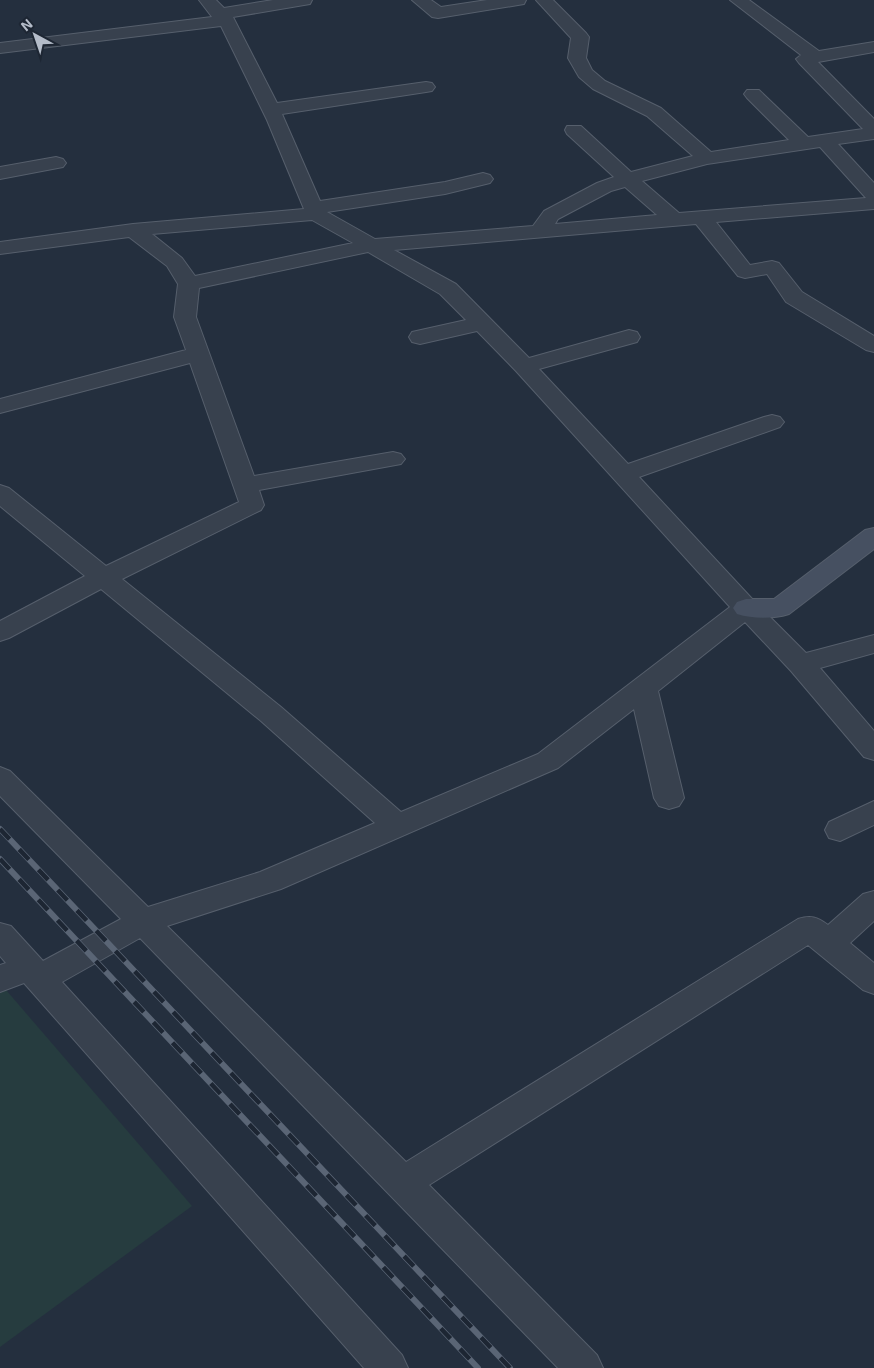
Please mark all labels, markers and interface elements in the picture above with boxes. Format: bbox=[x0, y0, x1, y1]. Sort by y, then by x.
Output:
north arrow bbox=[10, 10, 60, 60]
text: N bbox=[17, 15, 36, 34]

